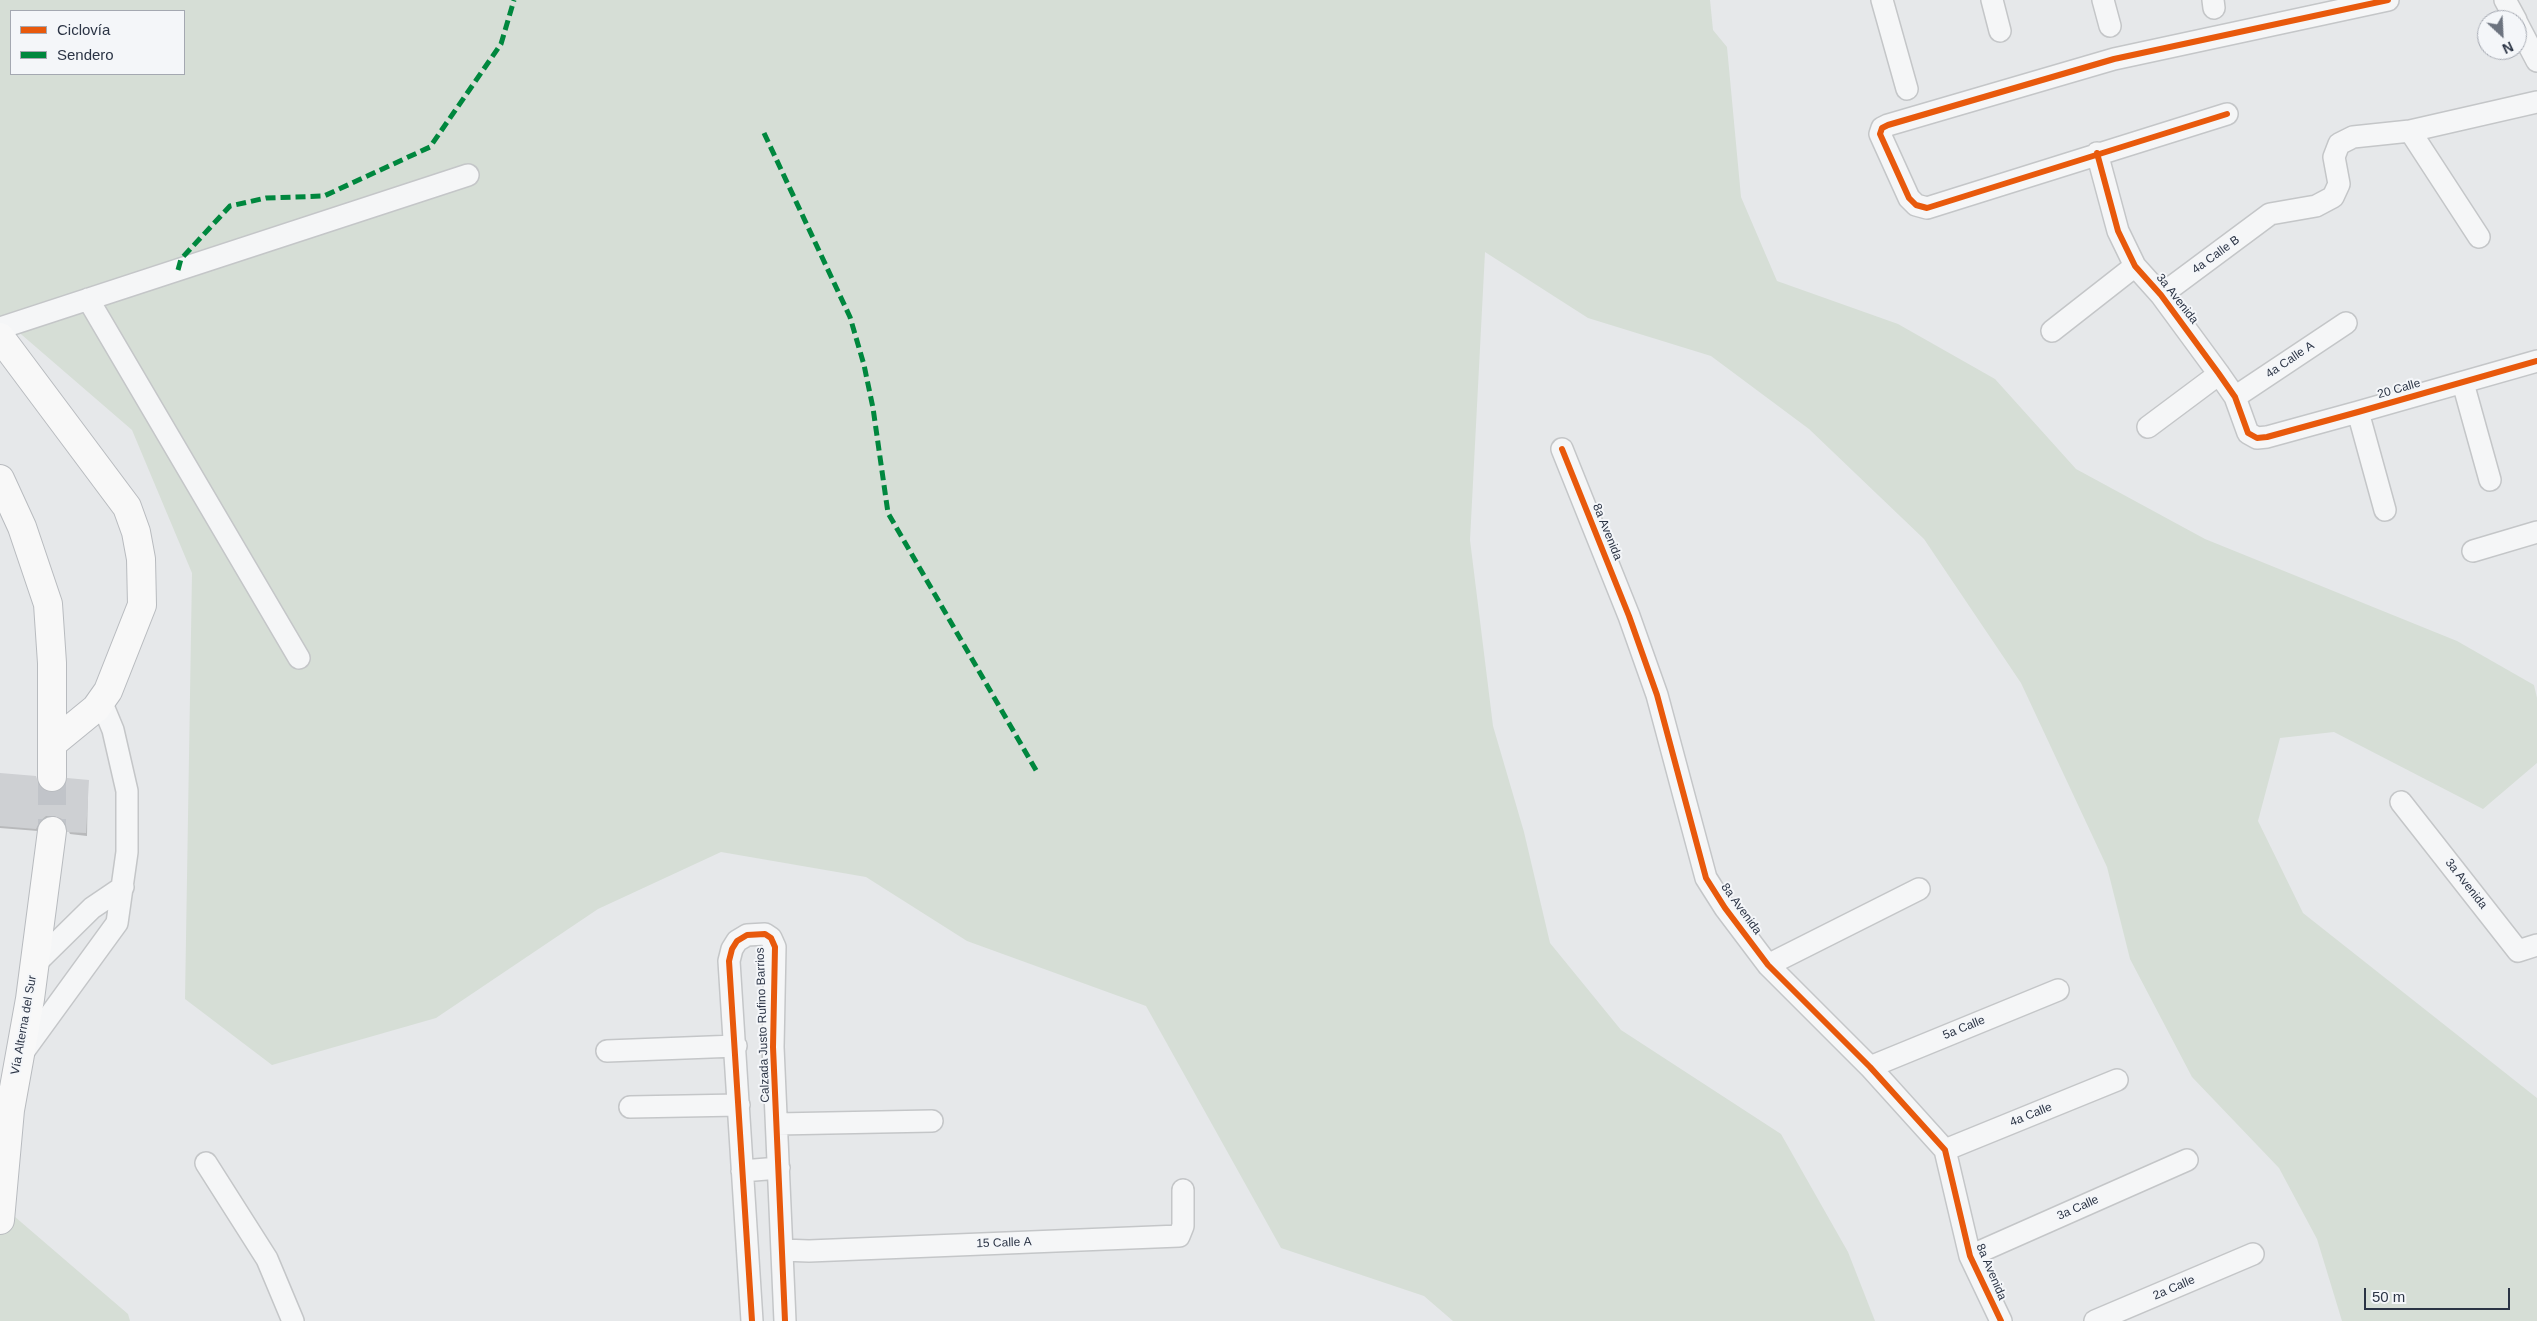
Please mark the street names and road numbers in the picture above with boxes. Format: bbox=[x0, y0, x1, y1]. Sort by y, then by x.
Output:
street label: 4a Calle B bbox=[2189, 233, 2243, 277]
street label: 3a Avenida bbox=[2153, 271, 2201, 327]
street label: 4a Calle A bbox=[2263, 339, 2317, 381]
street label: 20 Calle bbox=[2376, 376, 2422, 402]
street label: 8a Avenida bbox=[1589, 502, 1625, 562]
street label: 3a Avenida bbox=[2442, 856, 2490, 912]
street label: 8a Avenida bbox=[1718, 881, 1764, 937]
street label: Calzada Justo Rufino Barrios bbox=[753, 947, 773, 1103]
street label: Vía Alterna del Sur bbox=[8, 974, 40, 1076]
street label: 5a Calle bbox=[1941, 1013, 1987, 1043]
street label: 4a Calle bbox=[2008, 1100, 2054, 1130]
street label: 3a Calle bbox=[2055, 1192, 2101, 1224]
street label: 15 Calle A bbox=[976, 1235, 1032, 1251]
street label: 8a Avenida bbox=[1973, 1242, 2009, 1302]
street label: 2a Calle bbox=[2151, 1273, 2197, 1303]

